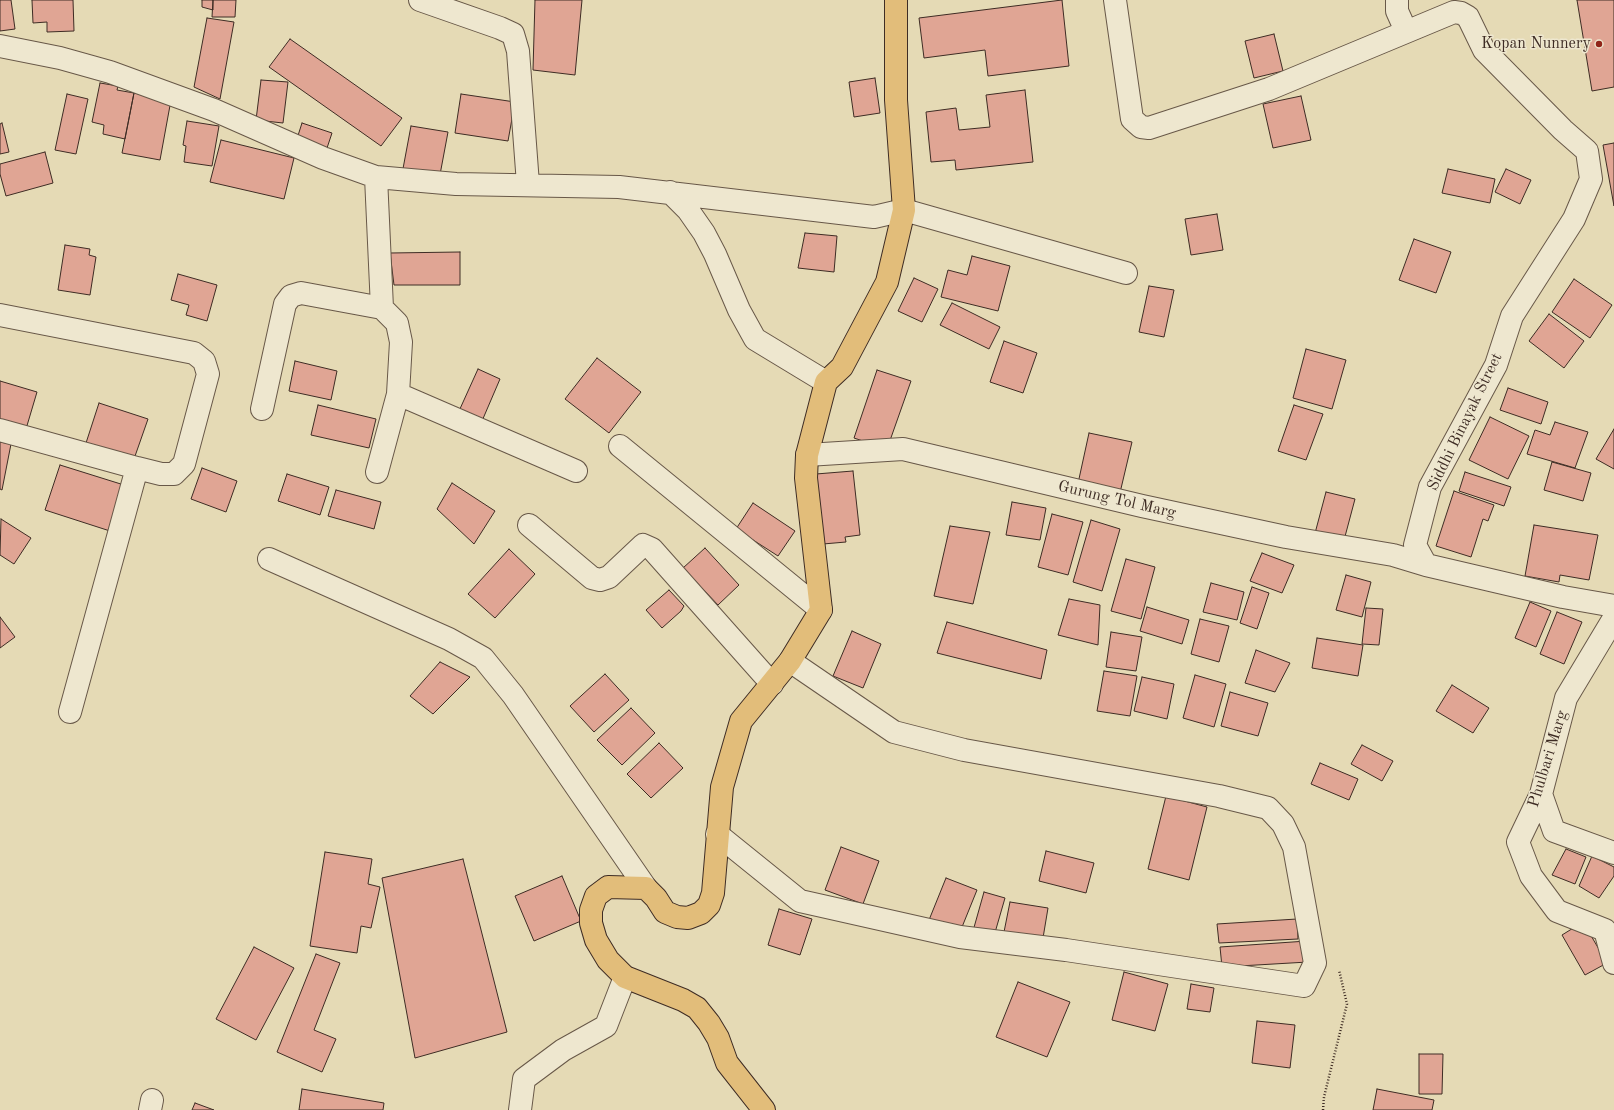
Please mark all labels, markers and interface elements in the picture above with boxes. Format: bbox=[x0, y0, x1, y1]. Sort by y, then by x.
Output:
place label: Kopan Nunnery bbox=[1481, 34, 1591, 54]
marker: Kopan Nunnery bbox=[1594, 39, 1604, 49]
street label: Siddhi Binayak Street bbox=[1423, 350, 1507, 494]
street label: Gurung Tol Marg bbox=[1056, 477, 1178, 523]
street label: Phulbari Marg bbox=[1524, 708, 1572, 810]

